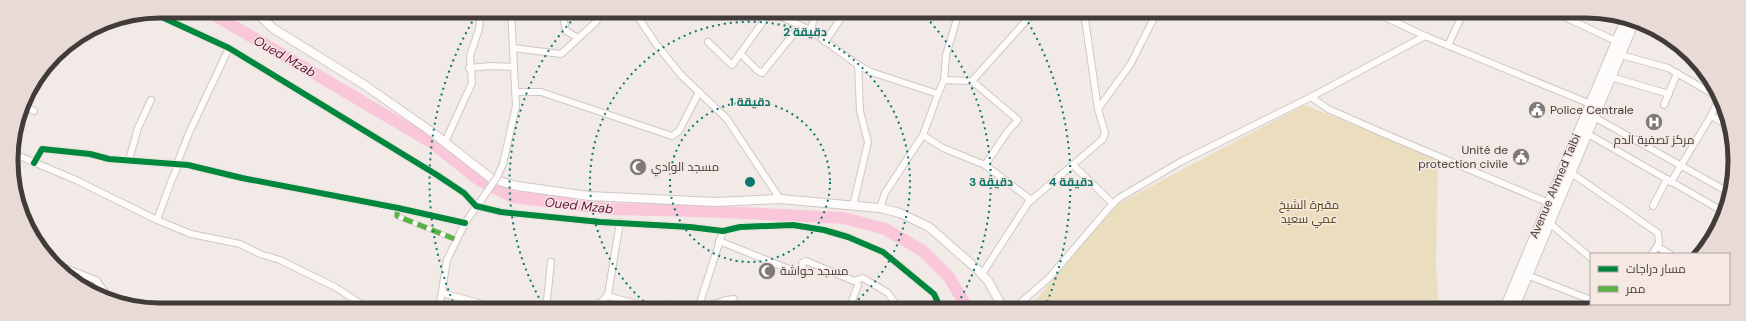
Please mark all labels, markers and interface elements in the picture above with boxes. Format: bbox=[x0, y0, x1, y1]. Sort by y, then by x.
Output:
text: 2 دقيقة bbox=[783, 24, 827, 40]
water label: Oued Mzab bbox=[251, 32, 319, 81]
text: 1 دقيقة bbox=[729, 94, 771, 110]
public building icon: Police Centrale bbox=[1527, 100, 1547, 120]
place label: Police Centrale bbox=[1550, 102, 1634, 118]
hospital icon: مركز تصفية الدم bbox=[1644, 112, 1664, 132]
street label: Avenue Ahmed Talbi bbox=[1526, 131, 1584, 241]
place label: مركز تصفية الدم bbox=[1614, 132, 1694, 148]
place label: Unité de protection civile bbox=[1418, 142, 1508, 172]
public building icon: Unité de protection civile bbox=[1511, 147, 1531, 167]
mosque icon: مسجد الوادي bbox=[628, 157, 648, 177]
place label: مسجد الوادي bbox=[651, 159, 719, 177]
text: 3 دقيقة bbox=[969, 174, 1013, 190]
text: 4 دقيقة bbox=[1049, 174, 1093, 190]
centre of rings bbox=[743, 175, 757, 189]
water label: Oued Mzab bbox=[544, 193, 614, 218]
park label: مقبرة الشيخ عمي سعيد bbox=[1279, 197, 1339, 229]
legend bbox=[1590, 253, 1730, 305]
mosque icon: مسجد حواشة bbox=[757, 261, 777, 281]
text: مسار دراجات bbox=[1626, 261, 1686, 277]
place label: مسجد حواشة bbox=[780, 263, 849, 279]
text: ممر bbox=[1625, 281, 1645, 297]

